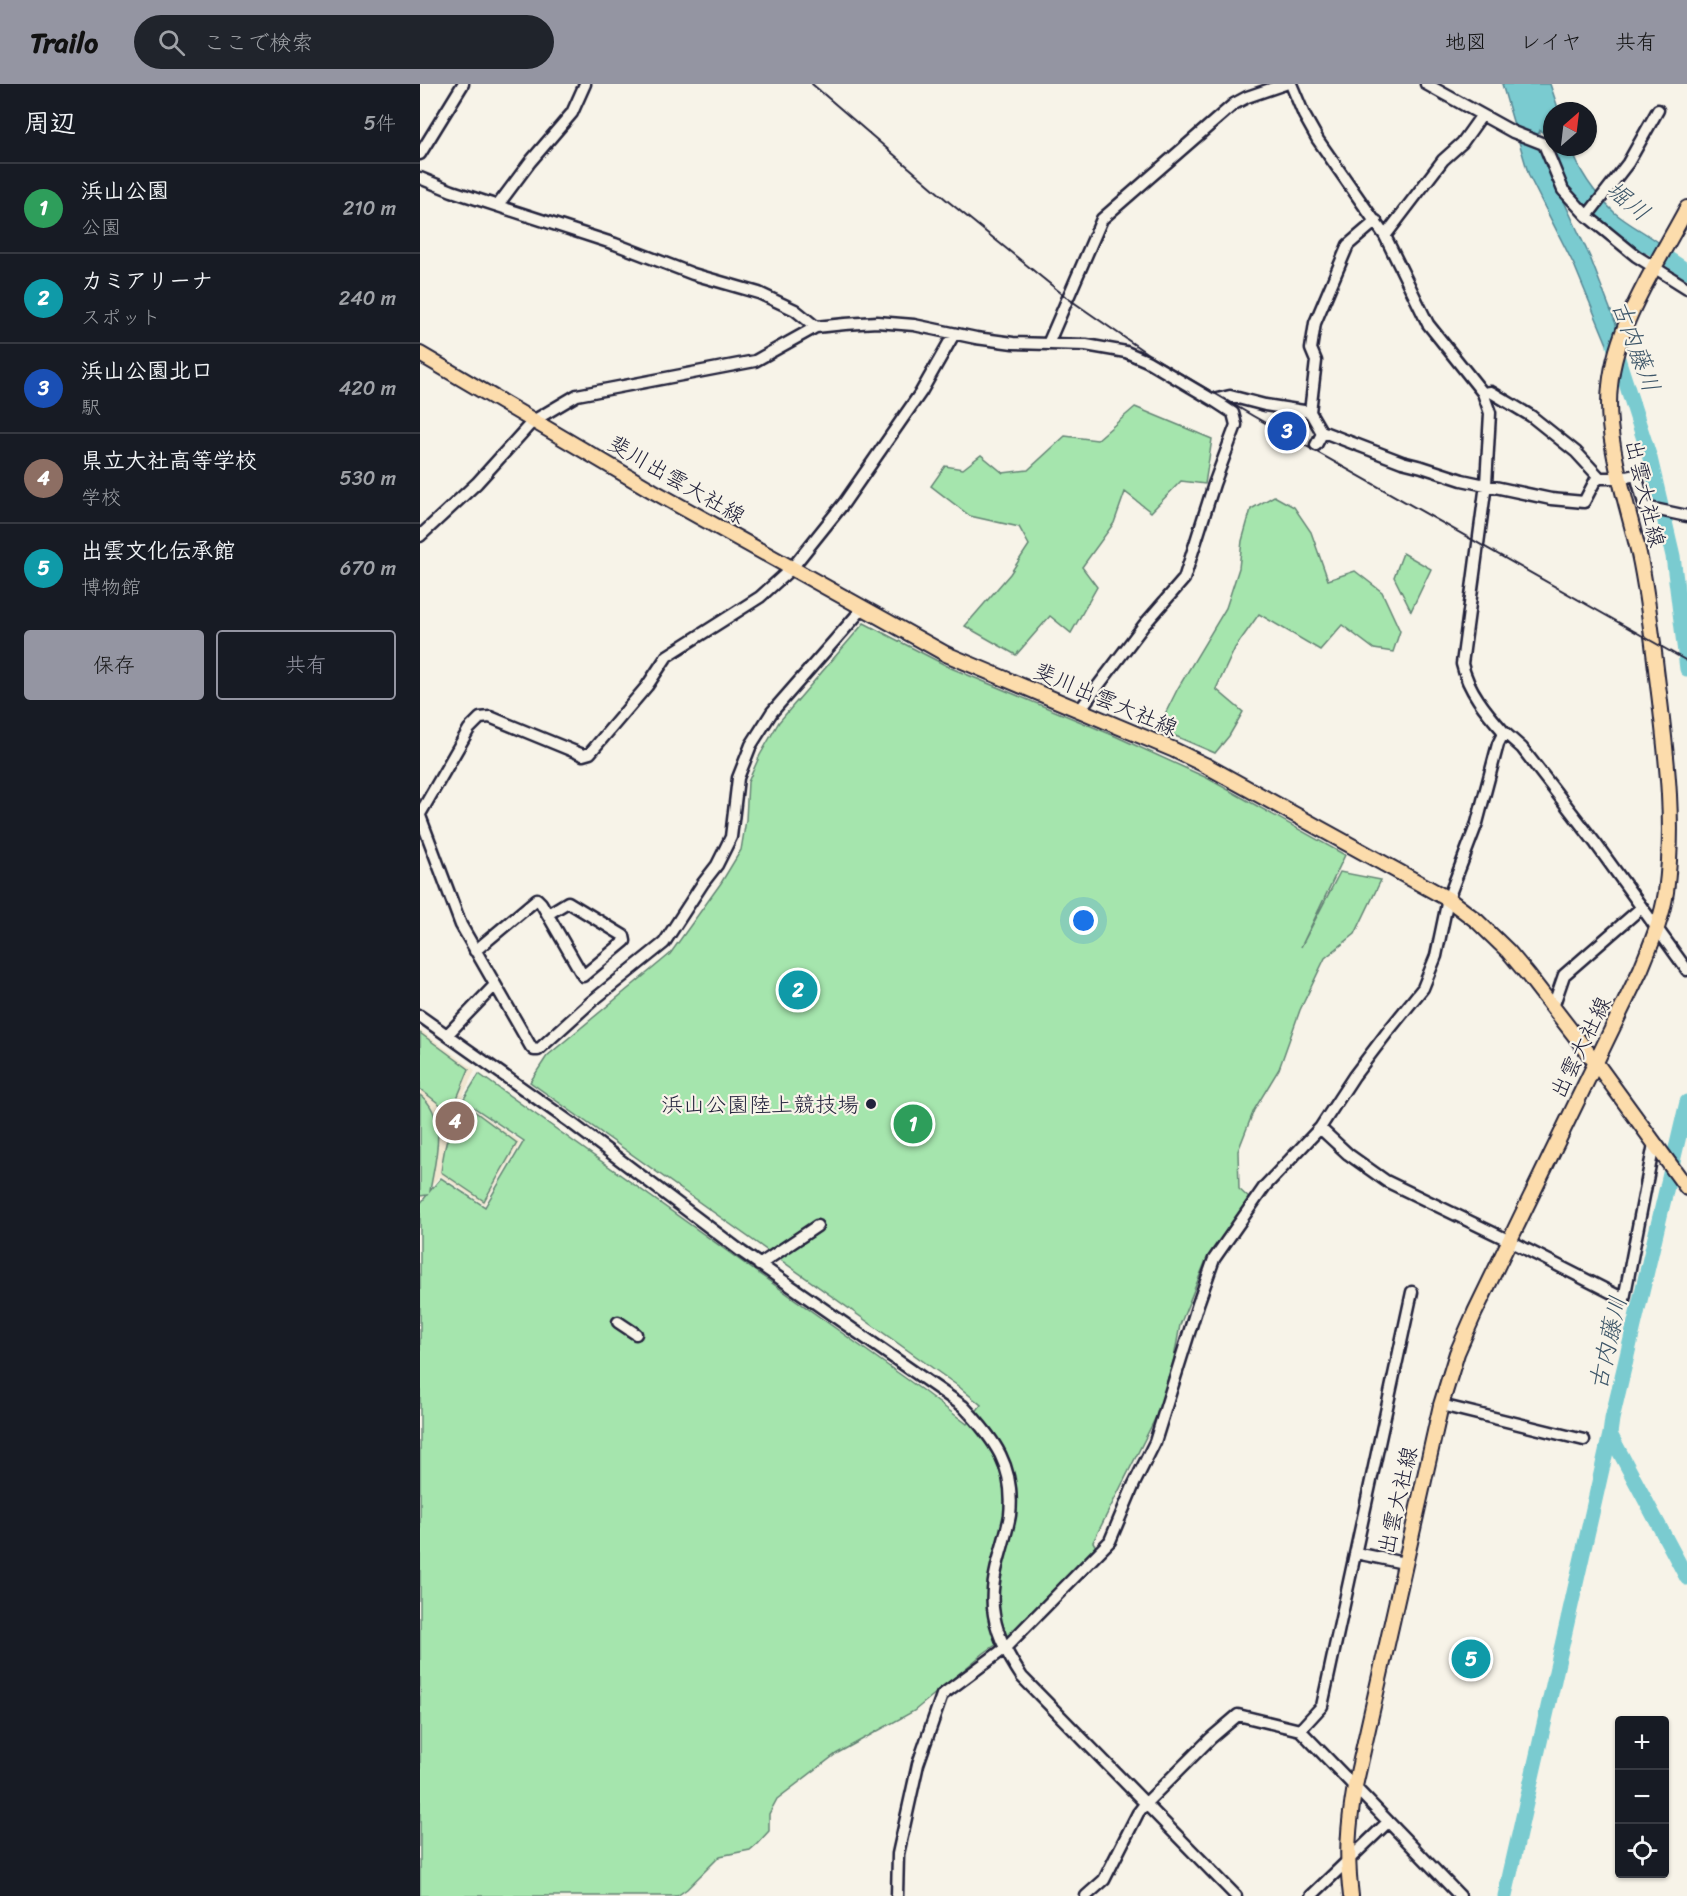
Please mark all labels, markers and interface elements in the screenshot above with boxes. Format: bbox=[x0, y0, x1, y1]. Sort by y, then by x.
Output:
search box bbox=[134, 15, 554, 69]
text: Trailo bbox=[30, 18, 98, 67]
text: ここで検索 bbox=[203, 23, 313, 62]
text: 地図 bbox=[1445, 23, 1487, 61]
text: レイヤ bbox=[1520, 23, 1582, 61]
text: 共有 bbox=[1615, 23, 1657, 61]
icon: search bbox=[155, 26, 188, 59]
text: 周辺 bbox=[24, 100, 76, 146]
north arrow bbox=[1543, 102, 1597, 156]
text: 5件 bbox=[364, 106, 396, 141]
water label: 堀川 bbox=[1596, 170, 1660, 232]
text: 浜山公園 bbox=[81, 171, 169, 210]
text: 1 bbox=[39, 191, 48, 226]
text: 210 m bbox=[343, 191, 396, 226]
text: 公園 bbox=[81, 210, 121, 245]
text: カミアリーナ bbox=[81, 261, 213, 300]
text: 2 bbox=[38, 281, 49, 316]
text: 240 m bbox=[339, 281, 396, 316]
water label: 古内藤川 bbox=[1600, 294, 1672, 398]
text: スポット bbox=[81, 300, 161, 335]
text: 浜山公園北口 bbox=[81, 351, 213, 390]
text: 3 bbox=[38, 371, 49, 406]
text: 420 m bbox=[339, 371, 396, 406]
text: 駅 bbox=[81, 390, 101, 425]
pin: 3 bbox=[1268, 408, 1306, 454]
street label: 斐川出雲大社線 bbox=[600, 424, 753, 535]
street label: 出雲大社線 bbox=[1614, 435, 1677, 551]
text: 県立大社高等学校 bbox=[81, 441, 257, 480]
text: 4 bbox=[37, 461, 50, 496]
text: 530 m bbox=[340, 461, 396, 496]
text: 学校 bbox=[81, 480, 121, 515]
text: 出雲文化伝承館 bbox=[81, 531, 235, 570]
text: 5 bbox=[37, 551, 50, 586]
text: 670 m bbox=[340, 551, 396, 586]
text: 博物館 bbox=[81, 570, 141, 605]
button: 保存 bbox=[24, 630, 204, 700]
button: 共有 bbox=[216, 630, 396, 700]
street label: 斐川出雲大社線 bbox=[1027, 651, 1184, 747]
your location bbox=[1069, 906, 1098, 935]
pin: 2 bbox=[778, 968, 818, 1012]
street label: 出雲大社線 bbox=[1539, 989, 1622, 1105]
place label: 浜山公園陸上競技場 bbox=[661, 1085, 859, 1124]
marker: 浜山公園陸上競技場 bbox=[864, 1097, 878, 1111]
pin: 4 bbox=[435, 1098, 474, 1144]
pin: 1 bbox=[894, 1102, 932, 1146]
water label: 古内藤川 bbox=[1577, 1292, 1639, 1394]
street label: 出雲大社線 bbox=[1366, 1442, 1429, 1558]
pin: 5 bbox=[1452, 1636, 1490, 1682]
map controls bbox=[1615, 1716, 1669, 1878]
button: + bbox=[1615, 1716, 1669, 1770]
button: − bbox=[1615, 1770, 1669, 1824]
button: locate bbox=[1615, 1824, 1669, 1878]

